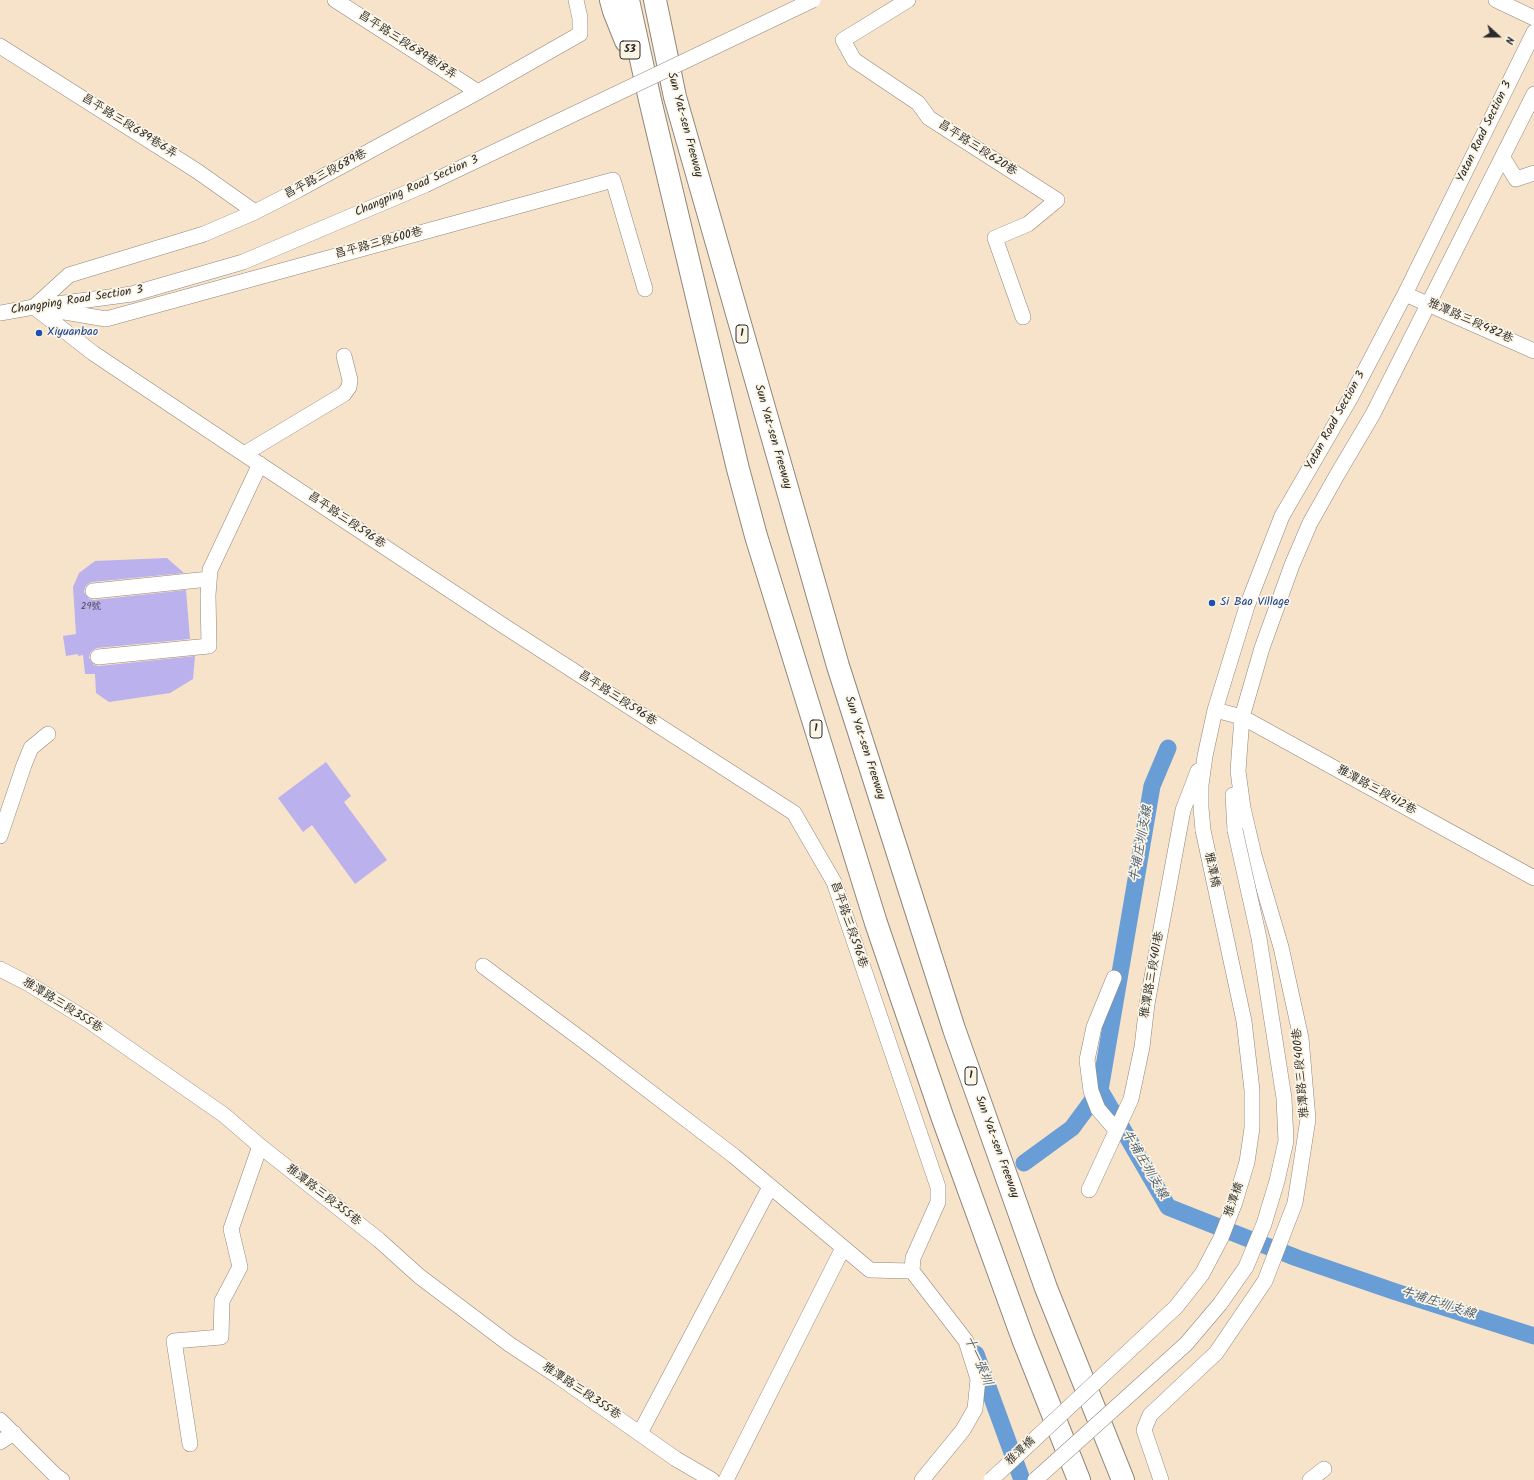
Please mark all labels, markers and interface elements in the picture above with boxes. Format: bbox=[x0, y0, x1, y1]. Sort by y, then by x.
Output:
street label: 昌平路三段689巷18弄 bbox=[355, 9, 459, 83]
north arrow bbox=[1478, 16, 1518, 56]
text: N bbox=[1500, 34, 1519, 47]
road number: 53 bbox=[620, 41, 640, 59]
street label: Sun Yat-sen Freeway bbox=[663, 71, 705, 179]
street label: Yatan Road Section 3 bbox=[1454, 79, 1516, 185]
street label: 昌平路三段689巷6弄 bbox=[78, 92, 180, 162]
street label: 昌平路三段620巷 bbox=[935, 118, 1019, 180]
street label: 昌平路三段689巷 bbox=[282, 147, 370, 203]
street label: Changping Road Section 3 bbox=[353, 153, 481, 221]
street label: 昌平路三段600巷 bbox=[333, 225, 425, 263]
street label: Changping Road Section 3 bbox=[10, 283, 144, 319]
street label: 雅潭路三段482巷 bbox=[1425, 297, 1515, 347]
road number: 1 bbox=[736, 325, 748, 343]
place label: Xiyuanbao bbox=[47, 326, 98, 340]
marker: Xiyuanbao bbox=[34, 328, 44, 338]
street label: Yatan Road Section 3 bbox=[1303, 369, 1369, 473]
street label: Sun Yat-sen Freeway bbox=[750, 383, 794, 491]
street label: 昌平路三段596巷 bbox=[304, 490, 388, 552]
place label: Si Bao Village bbox=[1220, 596, 1289, 610]
marker: Si Bao Village bbox=[1207, 598, 1217, 608]
house number: 29號 bbox=[81, 601, 101, 613]
street label: 昌平路三段596巷 bbox=[575, 668, 659, 730]
street label: Sun Yat-sen Freeway bbox=[840, 694, 888, 802]
road number: 1 bbox=[810, 720, 822, 738]
street label: 雅潭路三段412巷 bbox=[1333, 763, 1419, 819]
water label: 牛埔庄圳支線 bbox=[1128, 804, 1156, 884]
street label: 雅潭橋 bbox=[1200, 851, 1222, 889]
street label: 昌平路三段596巷 bbox=[826, 880, 870, 970]
street label: 雅潭路三段401巷 bbox=[1138, 930, 1168, 1020]
street label: 雅潭路三段355巷 bbox=[19, 976, 105, 1036]
street label: 雅潭路三段400巷 bbox=[1291, 1027, 1313, 1119]
road number: 1 bbox=[965, 1067, 977, 1085]
street label: Sun Yat-sen Freeway bbox=[971, 1094, 1021, 1200]
water label: 牛埔庄圳支線 bbox=[1118, 1127, 1170, 1203]
street label: 雅潭路三段355巷 bbox=[282, 1162, 364, 1230]
street label: 雅潭橋 bbox=[1222, 1181, 1248, 1219]
water label: 牛埔庄圳支線 bbox=[1398, 1285, 1478, 1323]
water label: 十一張圳 bbox=[960, 1334, 994, 1388]
street label: 雅潭路三段355巷 bbox=[539, 1360, 623, 1424]
street label: 雅潭橋 bbox=[1003, 1434, 1039, 1470]

